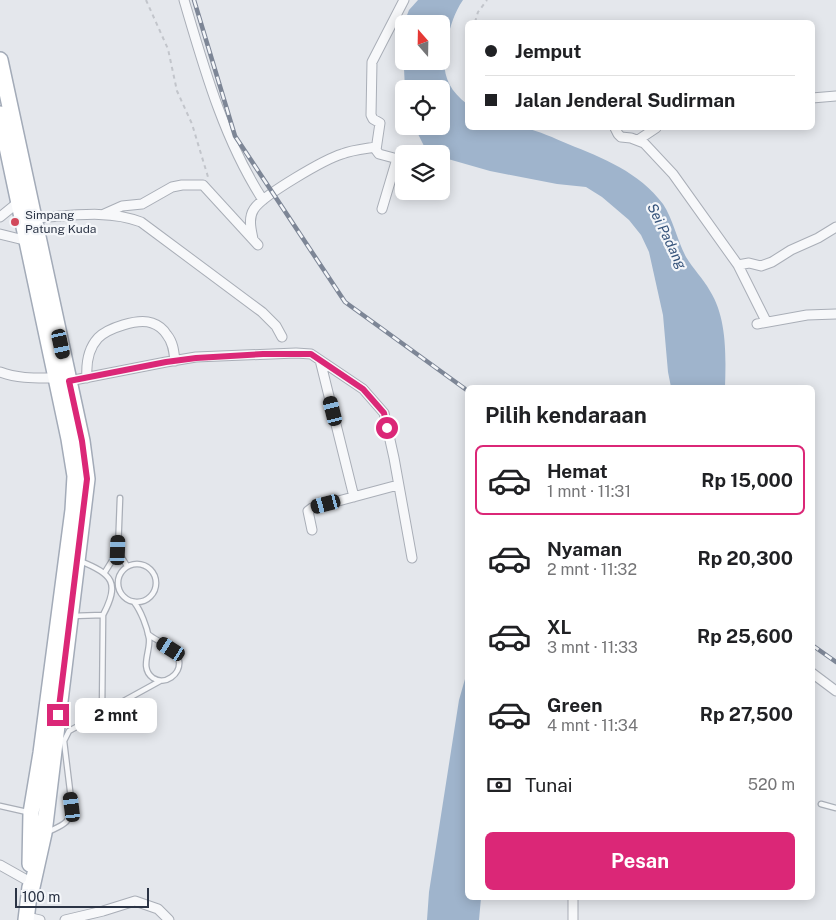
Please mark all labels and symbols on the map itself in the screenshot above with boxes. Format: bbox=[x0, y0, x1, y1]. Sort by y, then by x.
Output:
north arrow bbox=[395, 15, 450, 70]
water label: Sei Padang bbox=[644, 200, 690, 272]
place label: Simpang Patung Kuda bbox=[25, 208, 96, 236]
marker: Simpang Patung Kuda bbox=[9, 216, 21, 228]
car bbox=[50, 328, 71, 360]
car bbox=[322, 395, 343, 427]
route start bbox=[376, 417, 398, 439]
car bbox=[309, 493, 342, 515]
car bbox=[109, 535, 126, 565]
car bbox=[154, 635, 187, 663]
callout: 2 mnt bbox=[76, 698, 158, 732]
route end bbox=[47, 704, 69, 726]
car bbox=[62, 791, 81, 823]
scale bar bbox=[15, 885, 149, 908]

